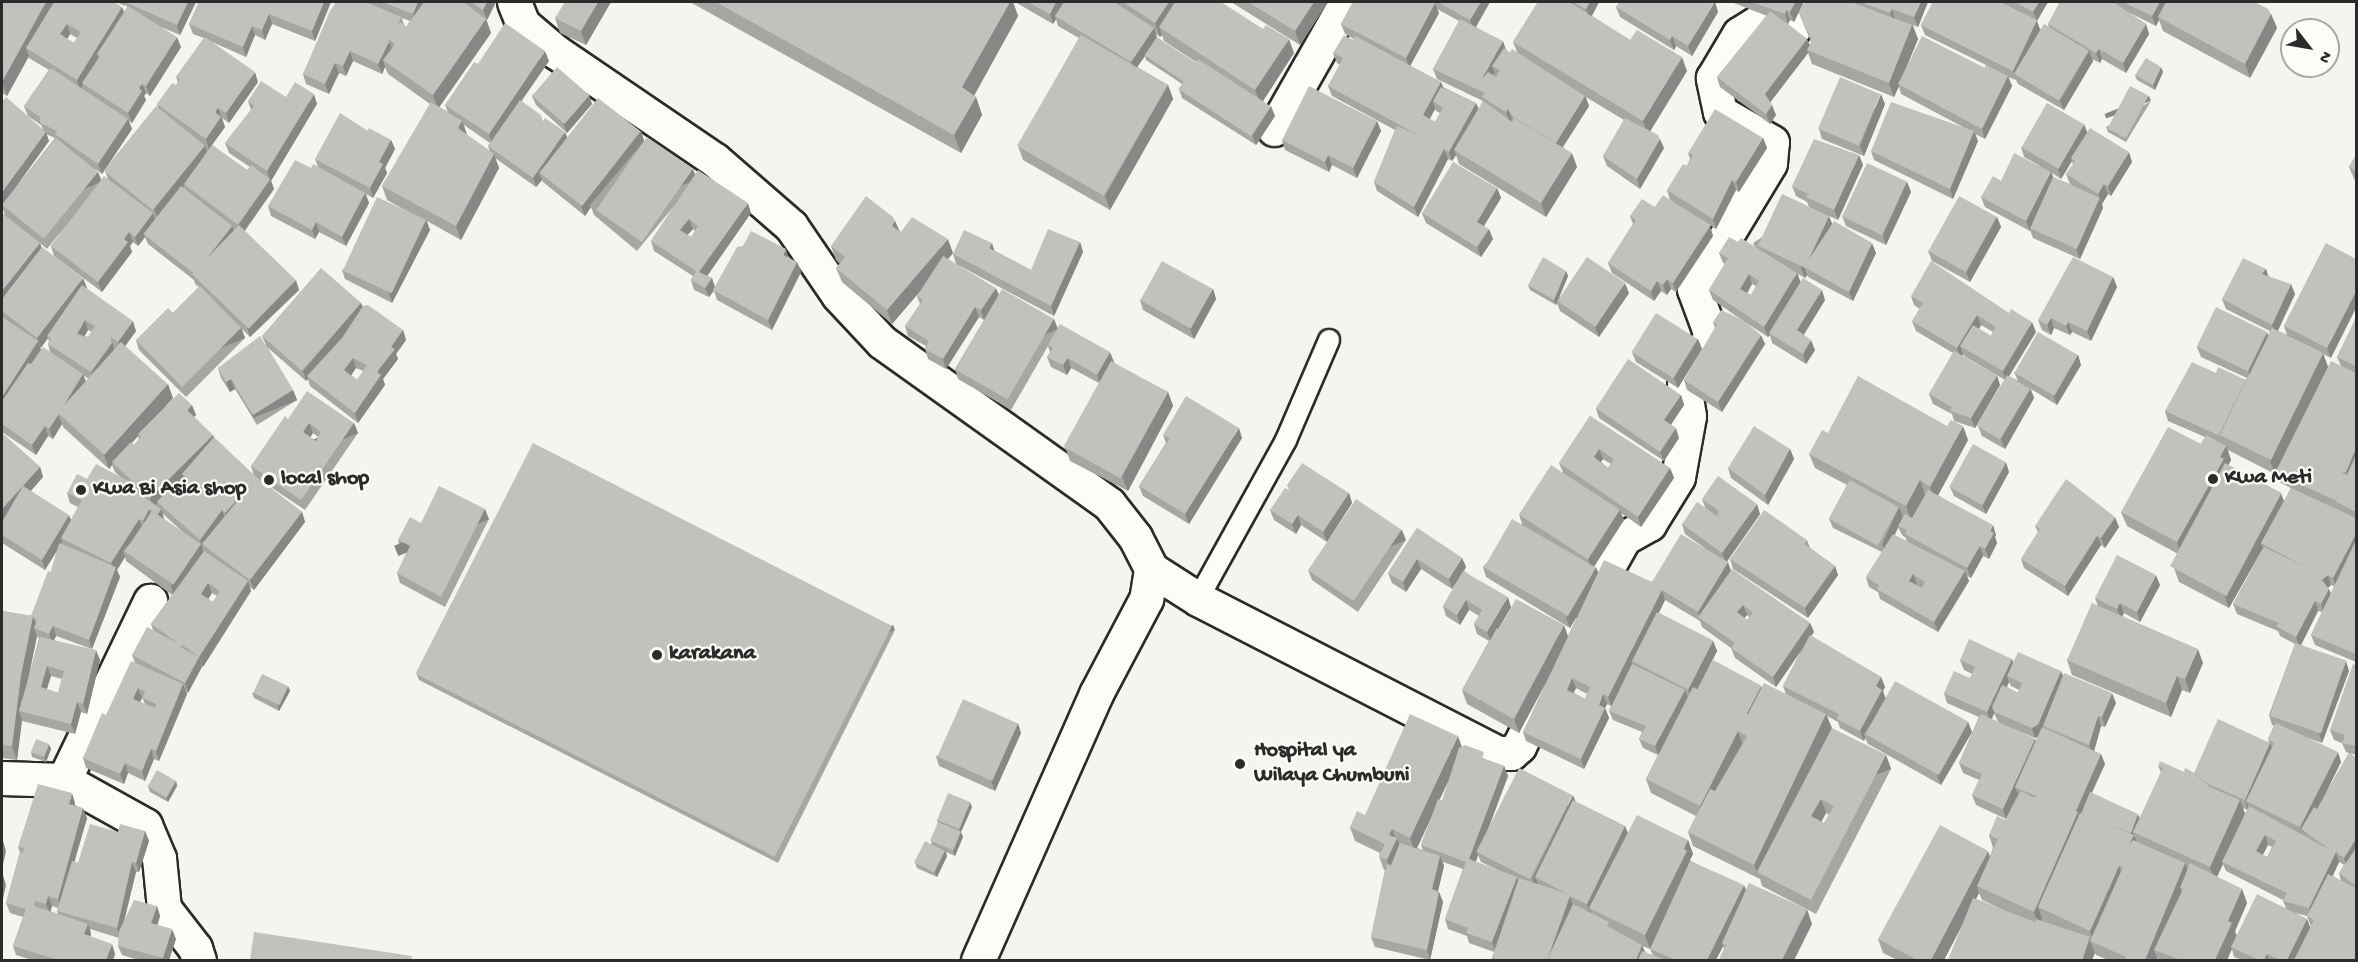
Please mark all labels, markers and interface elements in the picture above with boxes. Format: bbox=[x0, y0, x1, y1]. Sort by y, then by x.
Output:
north arrow bbox=[2280, 18, 2340, 78]
text: N bbox=[2313, 47, 2335, 66]
place label: Kwa Meti bbox=[2225, 466, 2312, 492]
place label: local shop bbox=[281, 467, 369, 493]
marker: Kwa Meti bbox=[2206, 472, 2220, 486]
marker: local shop bbox=[262, 473, 276, 487]
place label: Kwa Bi Asia shop bbox=[93, 477, 246, 503]
marker: Kwa Bi Asia shop bbox=[74, 483, 88, 497]
place label: karakana bbox=[669, 642, 756, 668]
marker: karakana bbox=[650, 648, 664, 662]
place label: Hospital ya Wilaya Chumbuni bbox=[1254, 738, 1410, 790]
marker: Hospital ya Wilaya Chumbuni bbox=[1231, 755, 1249, 773]

